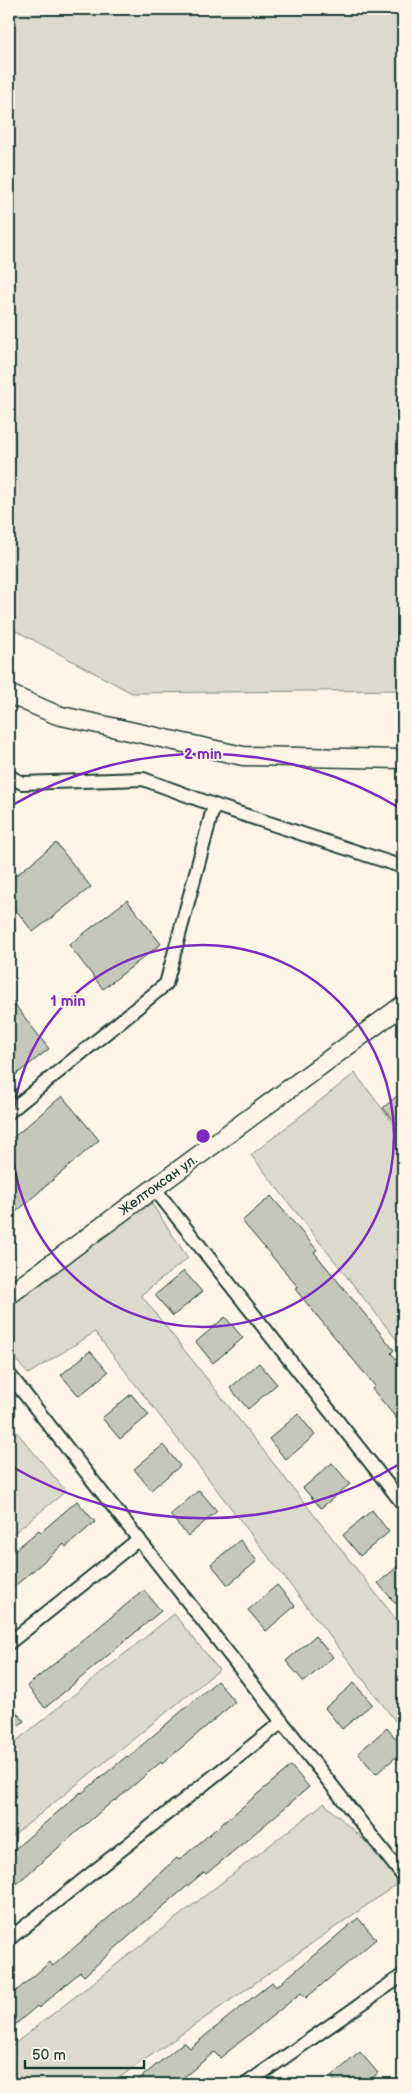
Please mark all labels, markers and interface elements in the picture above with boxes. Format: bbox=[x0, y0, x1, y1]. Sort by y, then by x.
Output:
text: 2 min bbox=[184, 745, 222, 764]
text: 1 min bbox=[50, 992, 86, 1011]
centre of rings bbox=[194, 1127, 212, 1145]
street label: Желтоксан ул. bbox=[115, 1151, 201, 1219]
scale bar bbox=[25, 2038, 144, 2070]
text: 50 m bbox=[32, 2046, 66, 2065]

